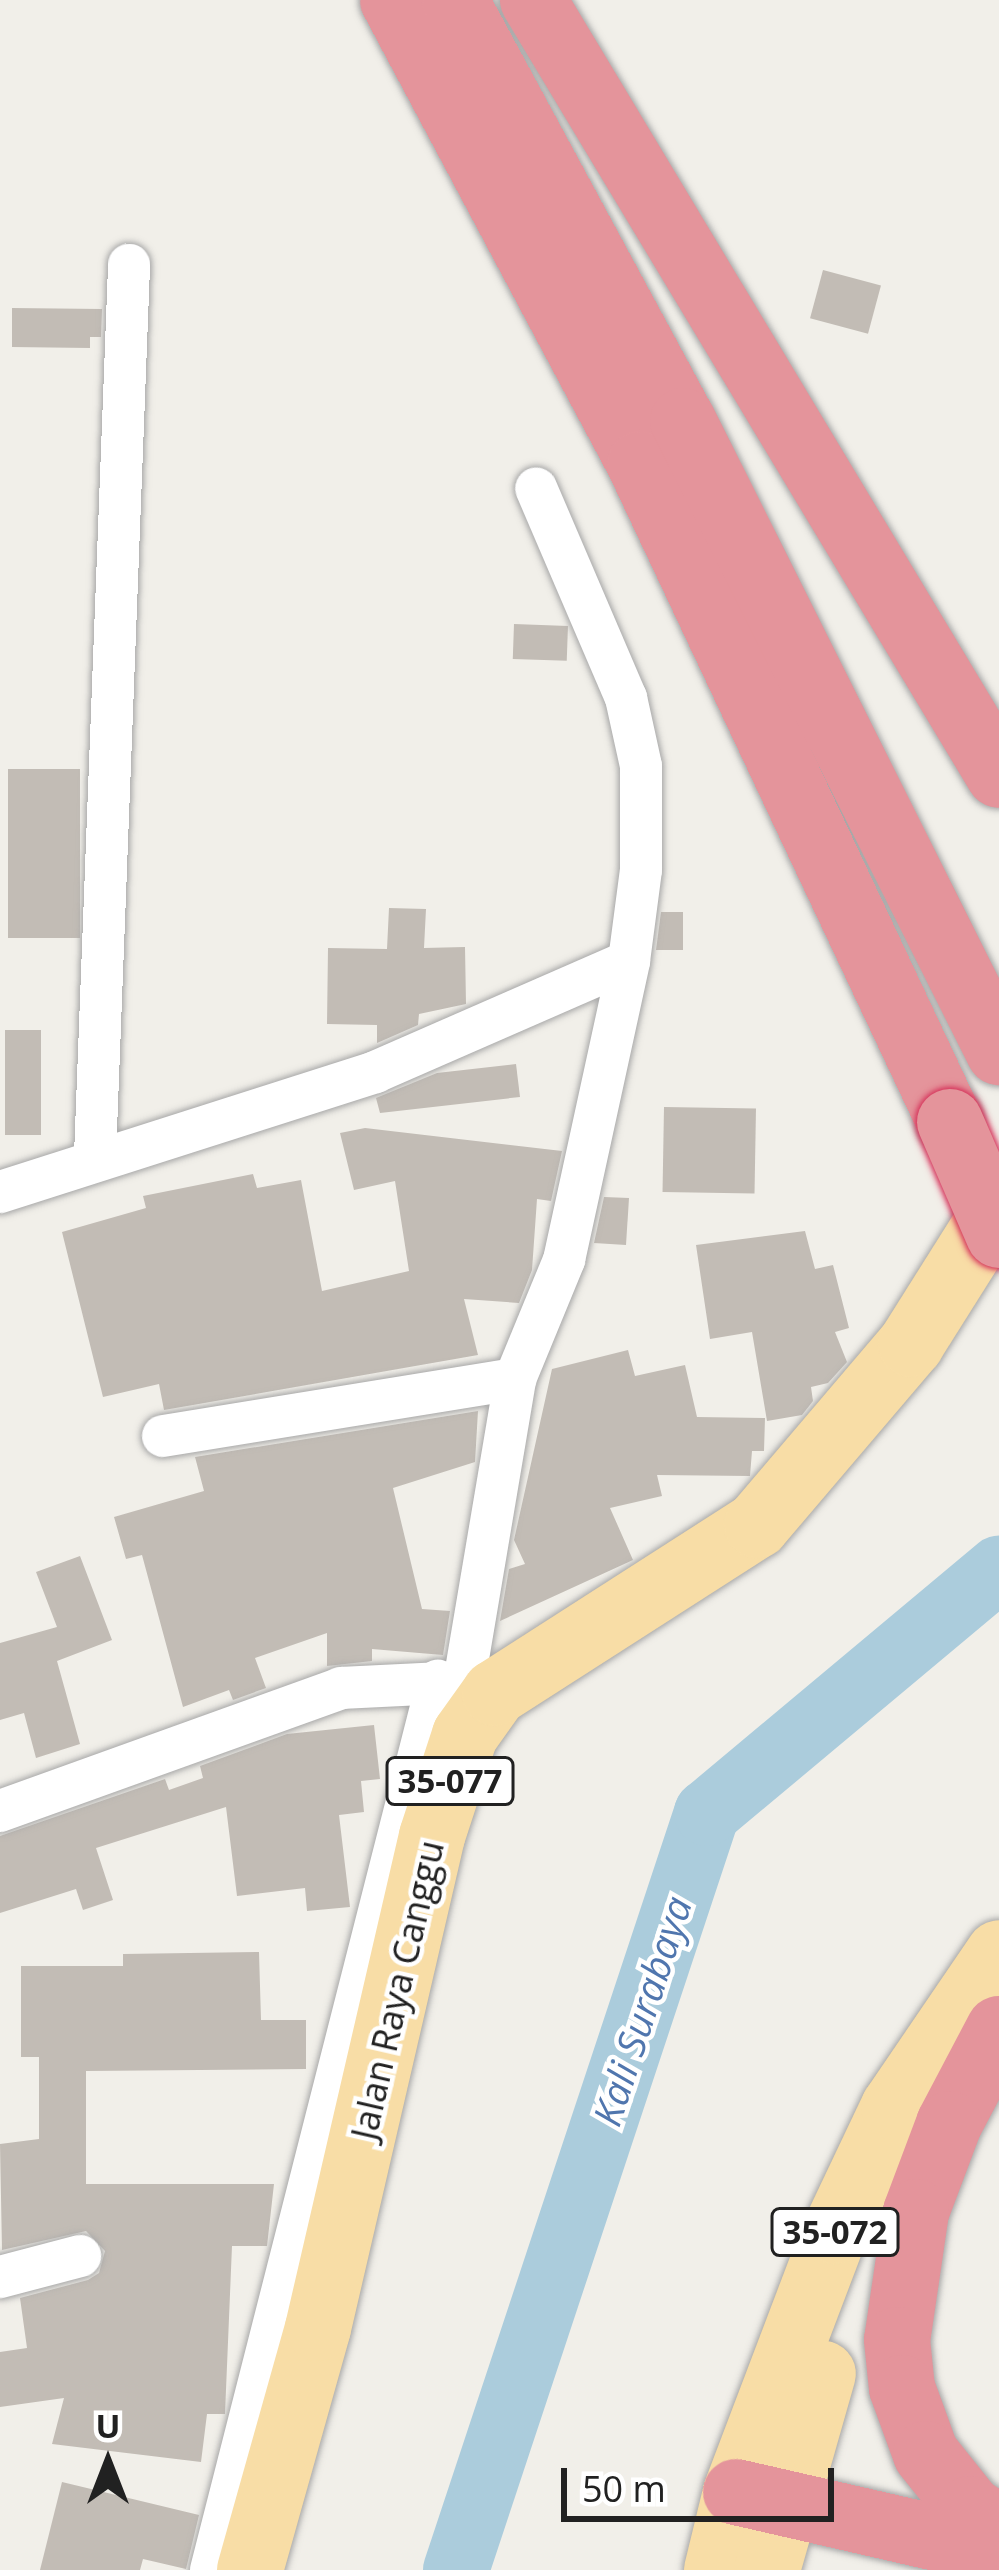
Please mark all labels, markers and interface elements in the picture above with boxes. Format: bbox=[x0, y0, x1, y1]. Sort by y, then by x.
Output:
road number: 35-077 bbox=[384, 1754, 516, 1808]
street label: Jalan Raya Canggu bbox=[342, 1836, 452, 2144]
water label: Kali Surabaya bbox=[583, 1891, 701, 2131]
road number: 35-072 bbox=[769, 2205, 901, 2259]
north arrow bbox=[48, 2402, 168, 2522]
text: U bbox=[96, 2403, 120, 2448]
scale bar bbox=[567, 2444, 840, 2518]
text: 50 m bbox=[582, 2464, 666, 2513]

